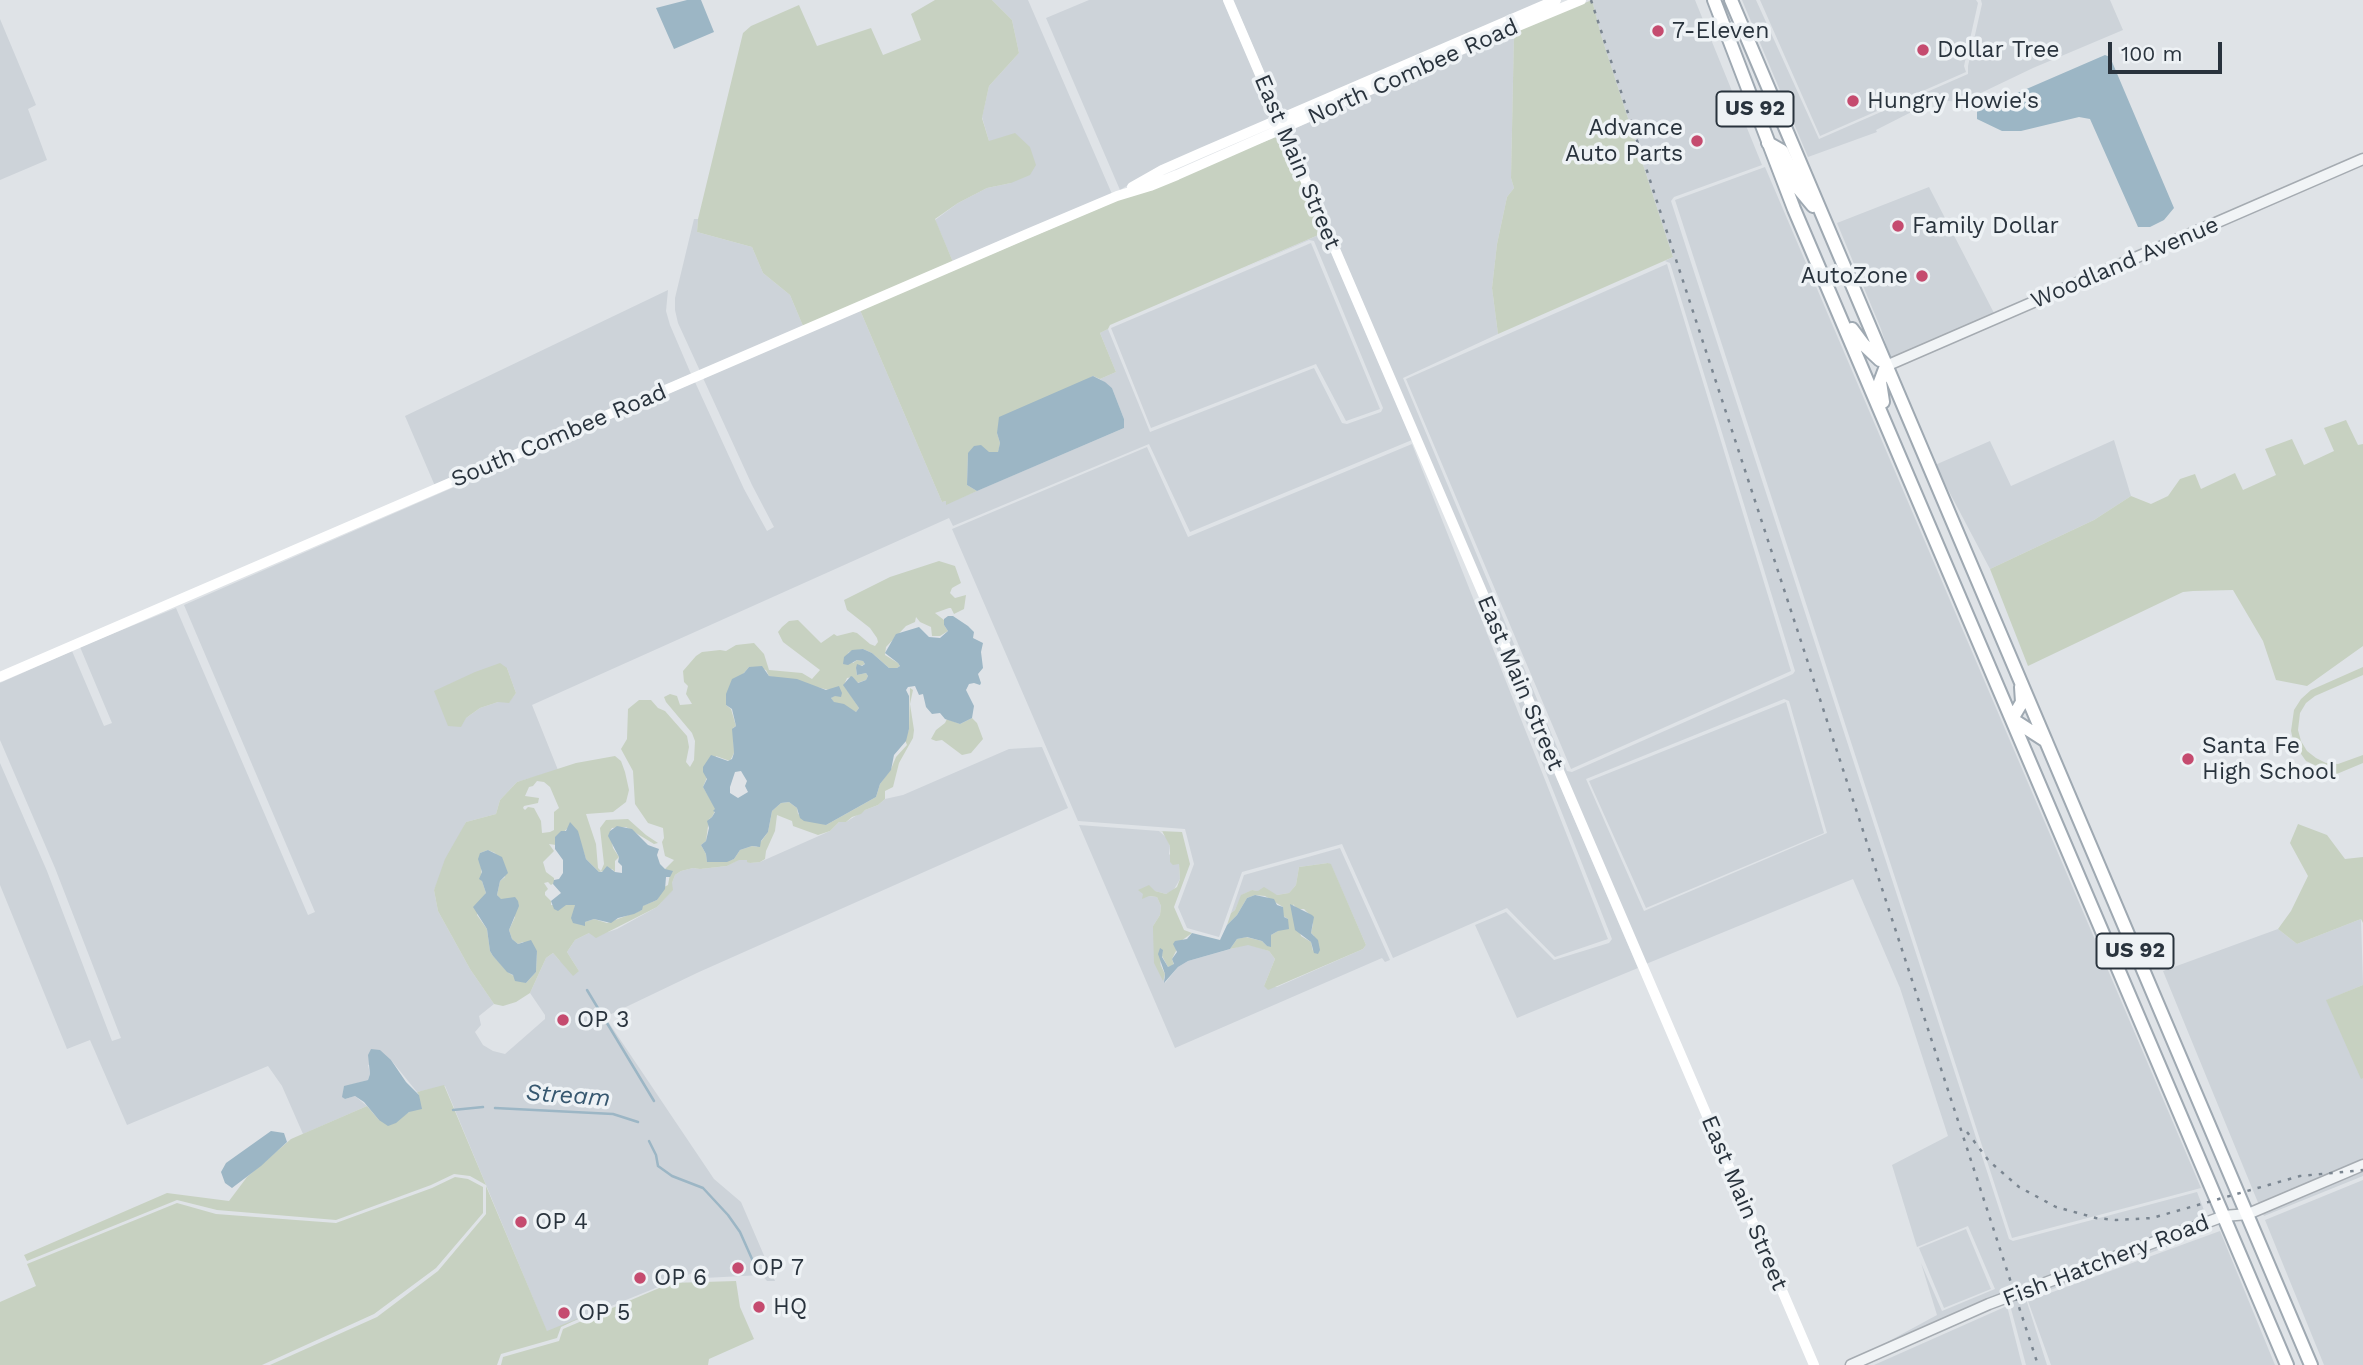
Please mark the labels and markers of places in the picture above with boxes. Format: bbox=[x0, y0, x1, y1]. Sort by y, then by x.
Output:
place label: 7-Eleven bbox=[1672, 17, 1770, 45]
marker: 7-Eleven bbox=[1650, 23, 1666, 39]
place label: Dollar Tree bbox=[1937, 36, 2060, 64]
marker: Dollar Tree bbox=[1915, 42, 1931, 58]
place label: Hungry Howie's bbox=[1867, 87, 2039, 115]
marker: Hungry Howie's bbox=[1845, 93, 1861, 109]
place label: Advance Auto Parts bbox=[1565, 114, 1683, 168]
marker: Advance Auto Parts bbox=[1689, 133, 1705, 149]
place label: Family Dollar bbox=[1912, 212, 2059, 240]
marker: Family Dollar bbox=[1890, 218, 1906, 234]
place label: AutoZone bbox=[1801, 262, 1908, 290]
marker: AutoZone bbox=[1914, 268, 1930, 284]
place label: Santa Fe High School bbox=[2202, 732, 2336, 786]
marker: Santa Fe High School bbox=[2180, 751, 2196, 767]
place label: OP 3 bbox=[577, 1006, 629, 1034]
marker: OP 3 bbox=[555, 1012, 571, 1028]
place label: OP 4 bbox=[535, 1208, 588, 1236]
marker: OP 4 bbox=[513, 1214, 529, 1230]
place label: OP 7 bbox=[752, 1254, 804, 1282]
marker: OP 7 bbox=[730, 1260, 746, 1276]
place label: OP 6 bbox=[654, 1264, 707, 1292]
marker: OP 6 bbox=[632, 1270, 648, 1286]
place label: HQ bbox=[773, 1293, 807, 1321]
place label: OP 5 bbox=[578, 1299, 630, 1327]
marker: HQ bbox=[751, 1299, 767, 1315]
marker: OP 5 bbox=[556, 1305, 572, 1321]

